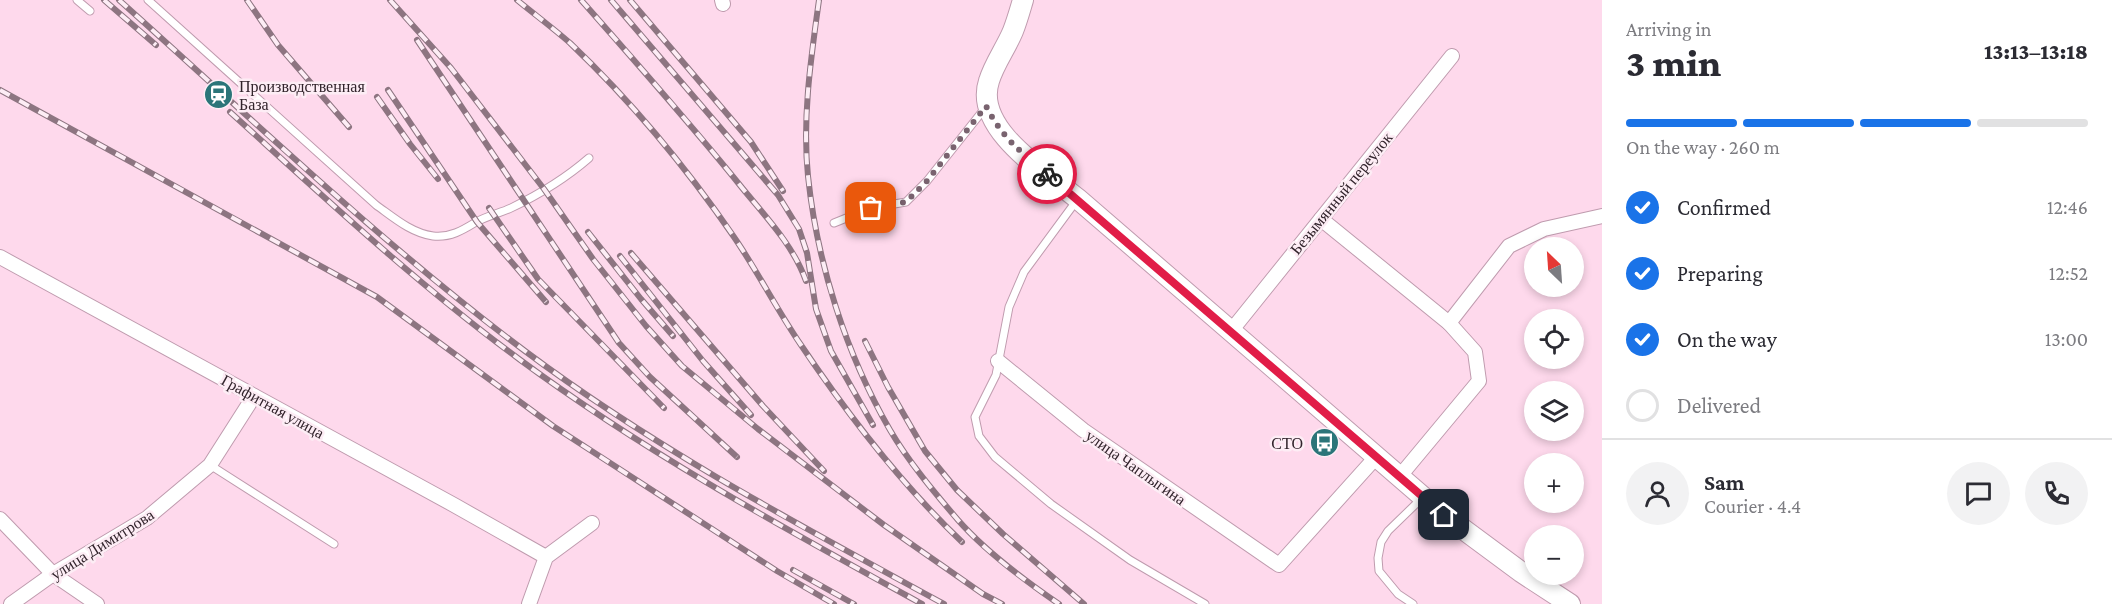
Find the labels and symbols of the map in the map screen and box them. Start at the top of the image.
place label: Производственная База [239,78,365,113]
station icon: Производственная База [202,79,234,111]
street label: Безымянный переулок [1287,129,1397,258]
courier [1017,144,1077,204]
pin [845,182,896,233]
north arrow [1524,237,1584,297]
street label: Графитная улица [218,371,327,443]
street label: улица Чаплыгина [1082,427,1189,509]
bus stop icon: СТО [1308,427,1340,459]
place label: СТО [1271,435,1303,452]
pin [1418,489,1469,540]
street label: улица Димитрова [48,506,157,584]

